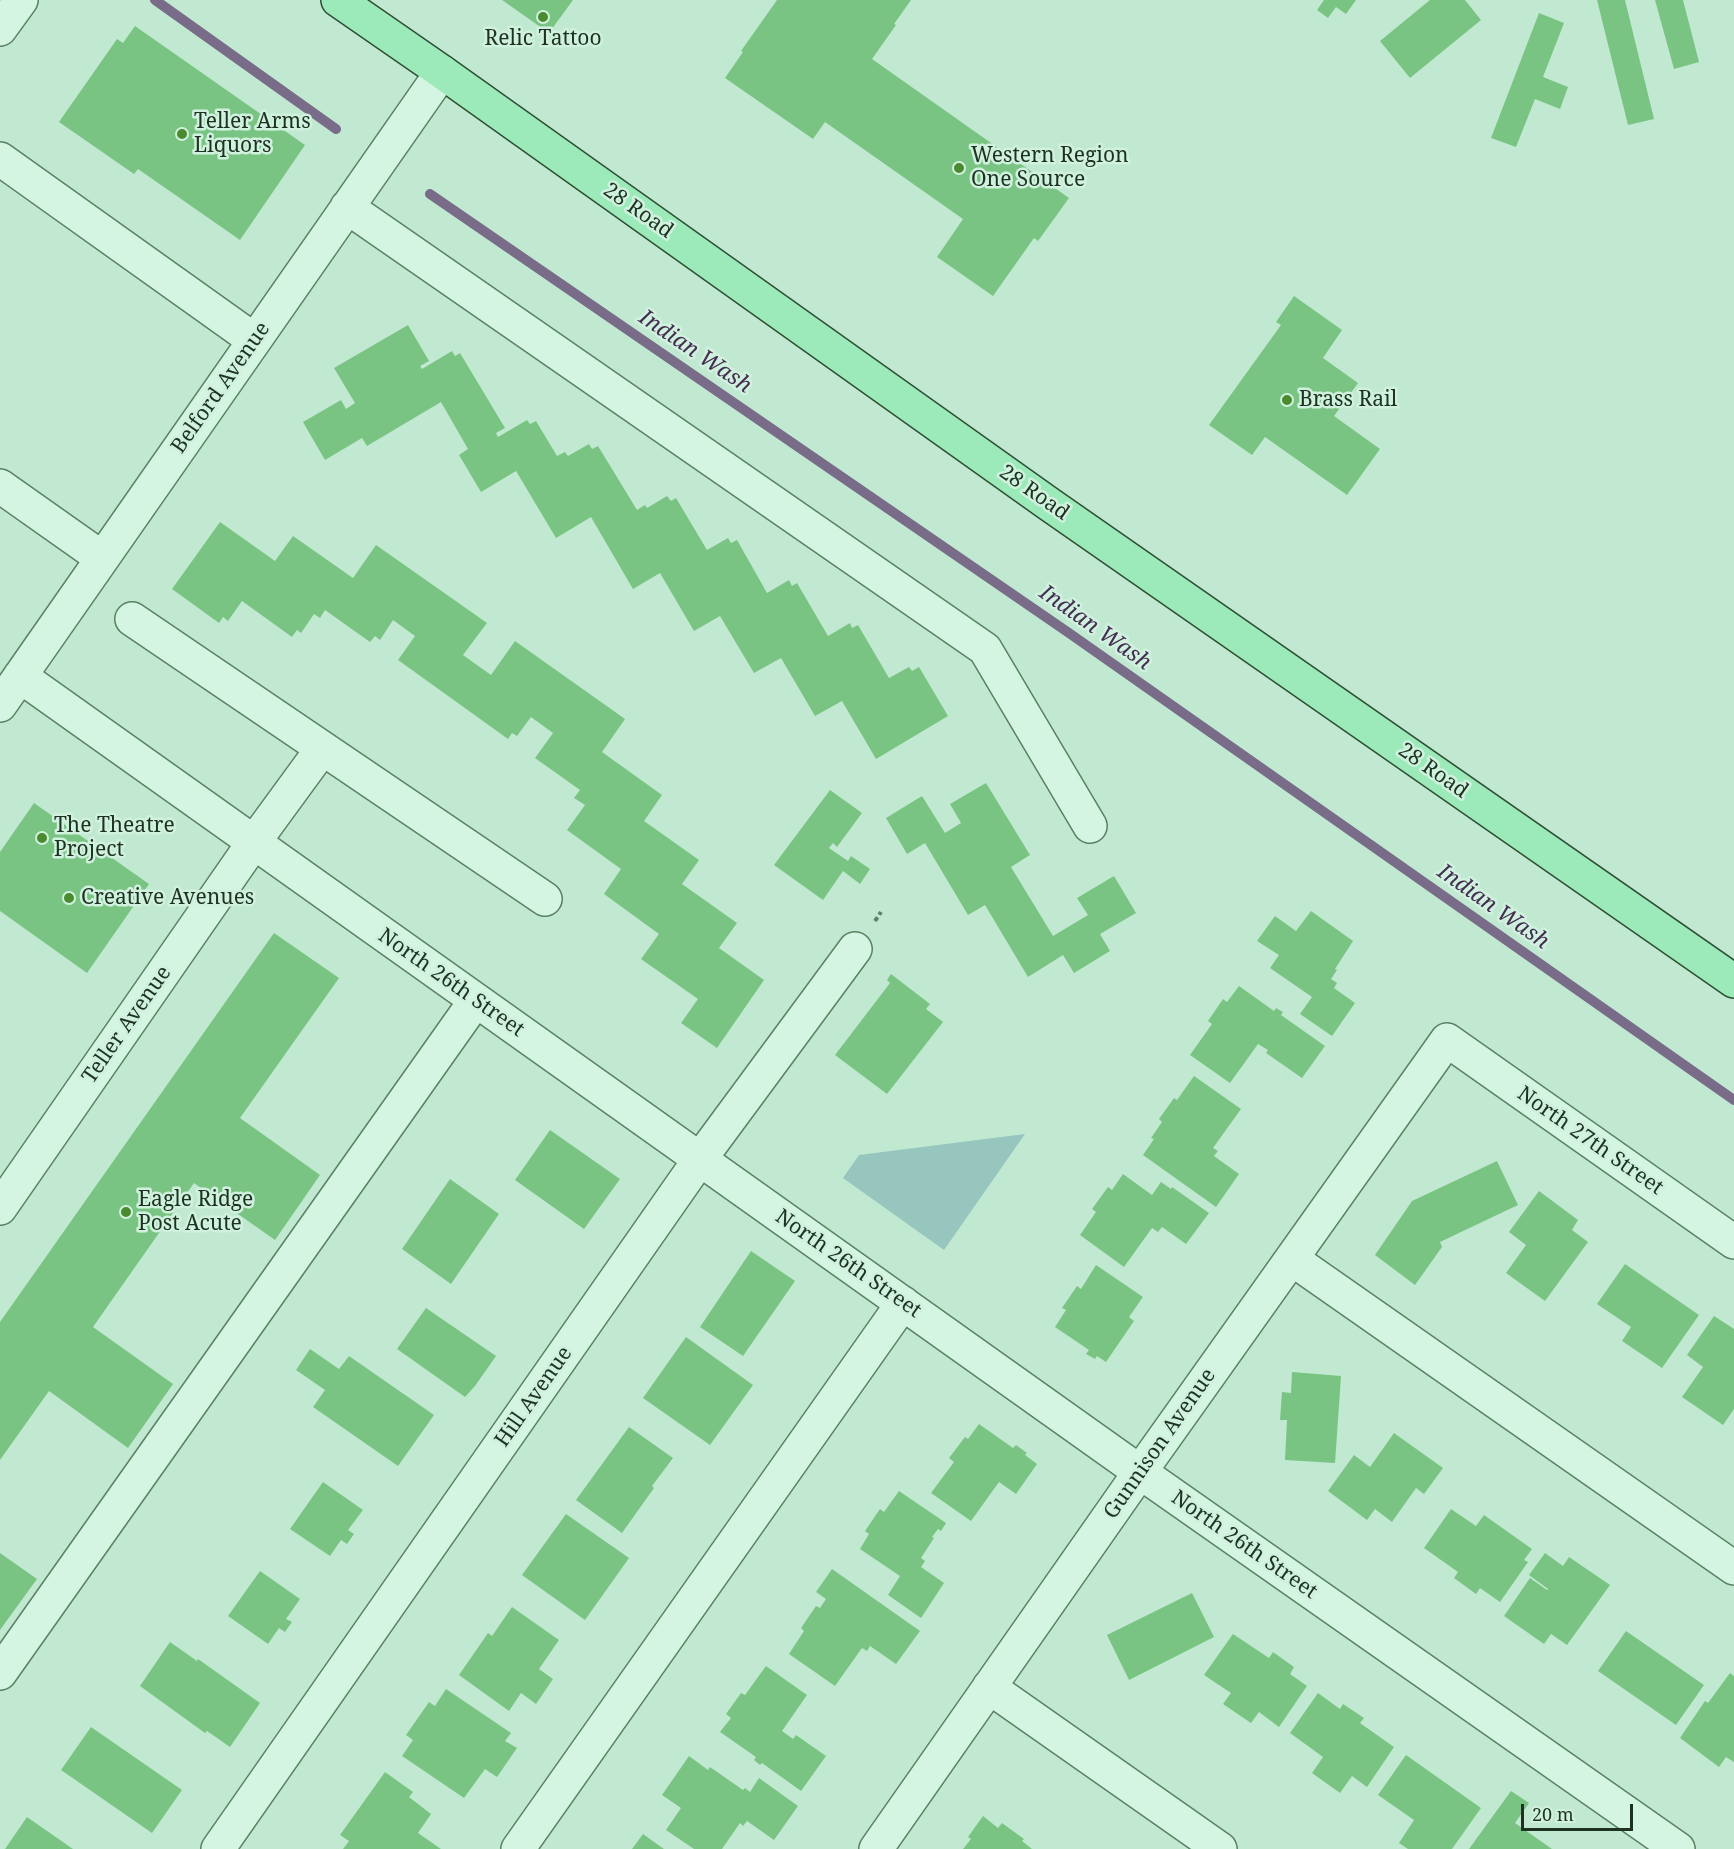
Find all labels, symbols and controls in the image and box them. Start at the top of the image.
marker: Relic Tattoo [536,10,550,24]
place label: Relic Tattoo [484,26,602,52]
place label: Teller Arms Liquors [194,109,311,159]
marker: Teller Arms Liquors [175,127,189,141]
place label: Western Region One Source [971,143,1129,193]
marker: Western Region One Source [952,161,966,175]
street label: 28 Road [598,178,678,244]
water label: Indian Wash [634,305,756,399]
street label: Belford Avenue [166,317,276,459]
place label: Brass Rail [1299,387,1397,413]
marker: Brass Rail [1280,393,1294,407]
street label: 28 Road [994,460,1074,526]
water label: Indian Wash [1034,580,1156,676]
street label: 28 Road [1393,738,1473,804]
place label: The Theatre Project [54,813,175,863]
marker: The Theatre Project [35,831,49,845]
water label: Indian Wash [1432,859,1554,955]
place label: Creative Avenues [81,885,254,911]
marker: Creative Avenues [62,891,76,905]
street label: North 26th Street [373,923,529,1043]
street label: Teller Avenue [77,961,177,1089]
street label: North 27th Street [1512,1081,1668,1201]
place label: Eagle Ridge Post Acute [138,1187,253,1237]
street label: North 26th Street [770,1204,926,1324]
marker: Eagle Ridge Post Acute [119,1205,133,1219]
street label: Hill Avenue [490,1342,578,1452]
street label: Gunnison Avenue [1099,1364,1221,1524]
street label: North 26th Street [1166,1485,1322,1605]
scale bar [1524,1792,1636,1830]
text: 20 m [1532,1802,1574,1826]

